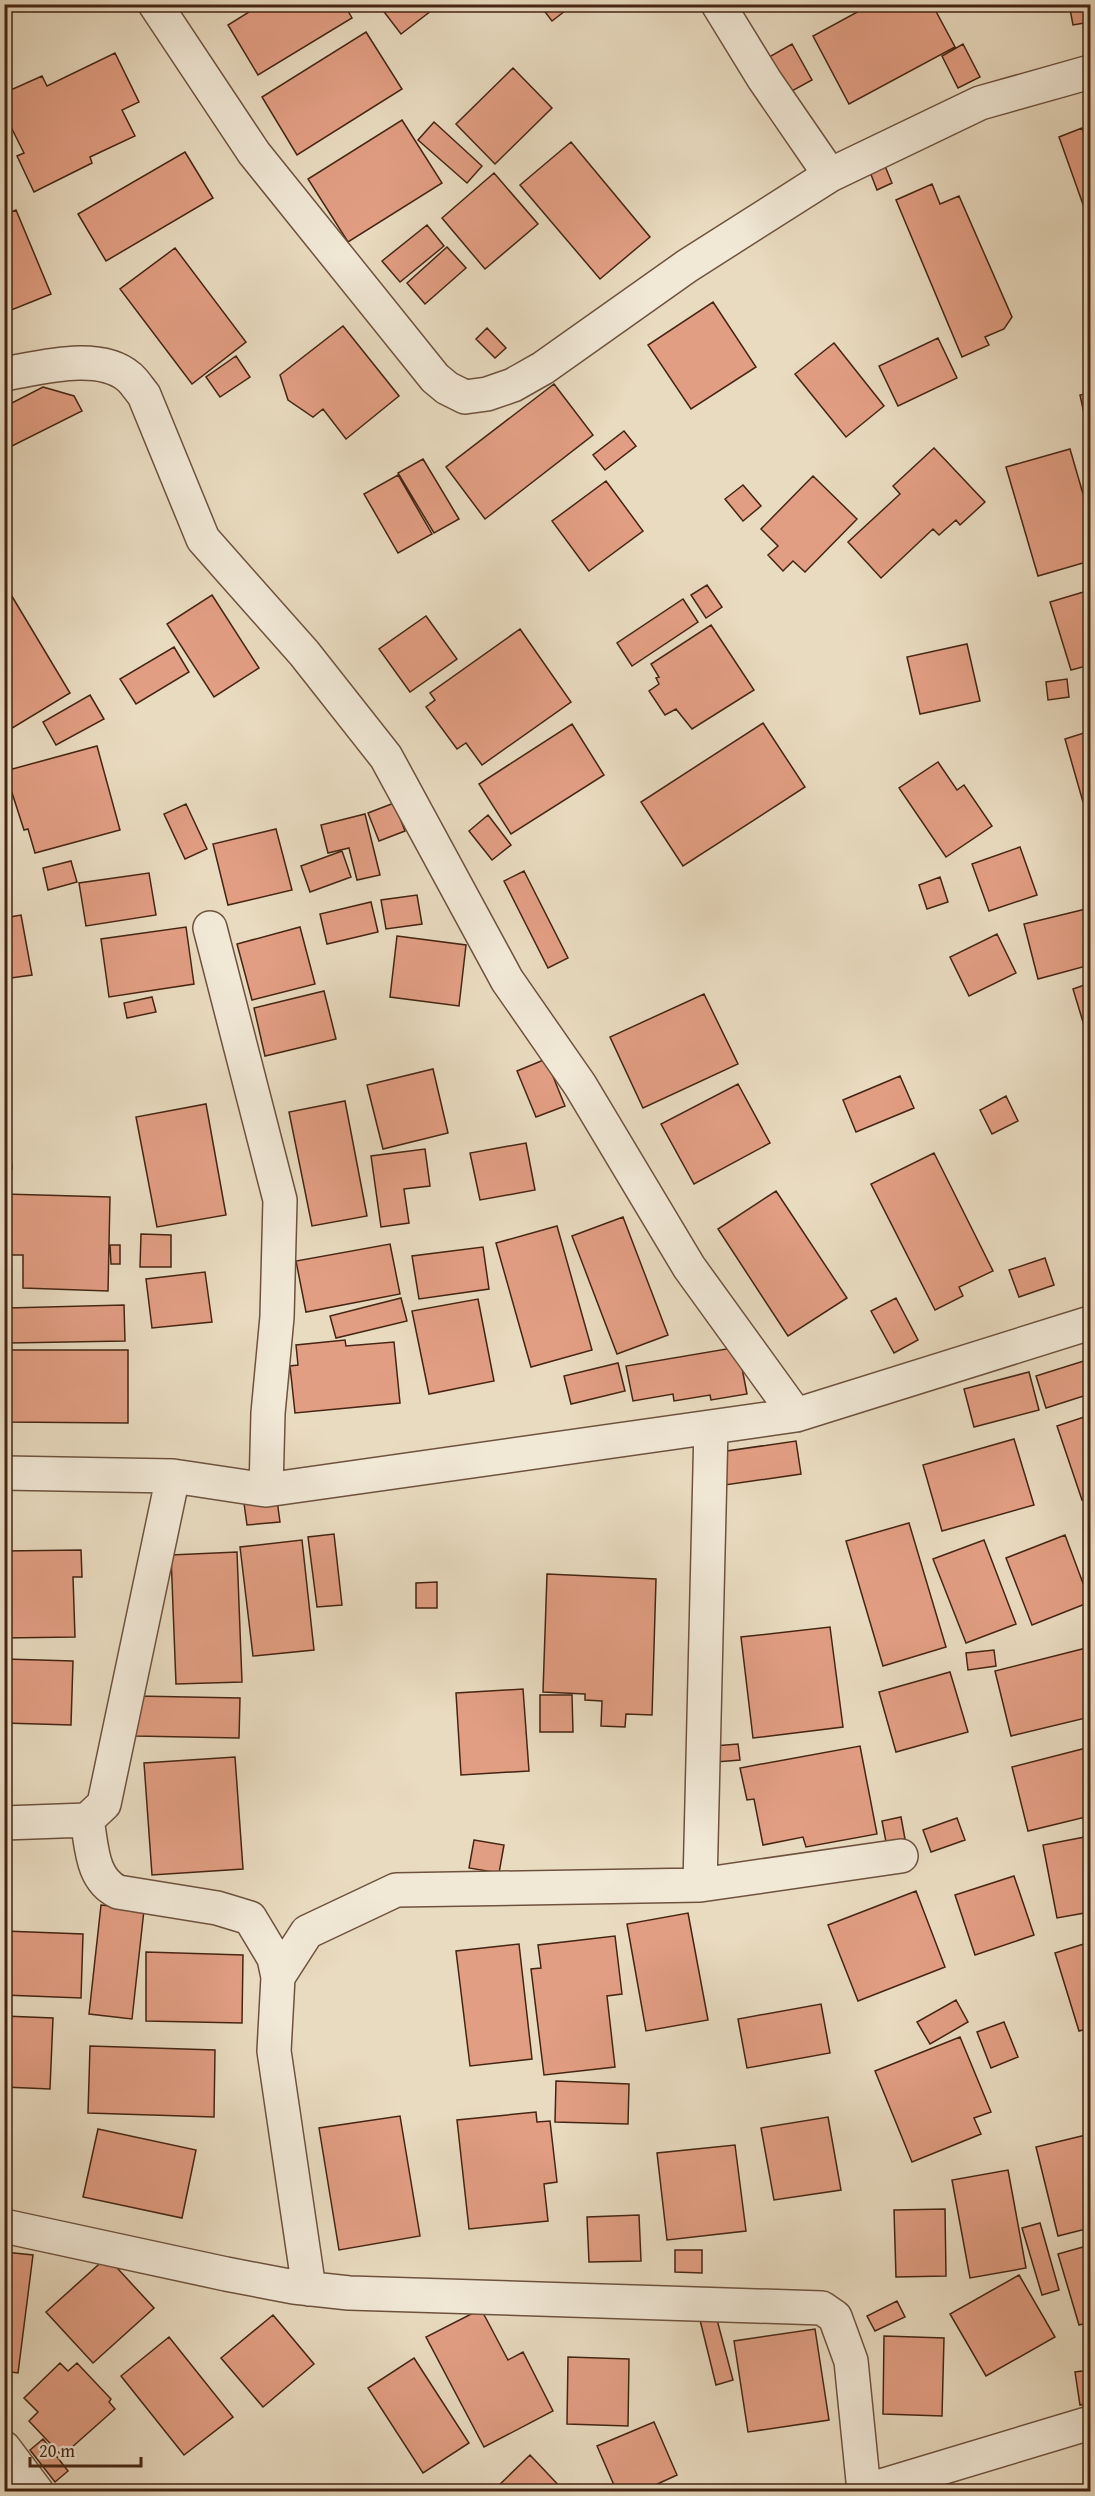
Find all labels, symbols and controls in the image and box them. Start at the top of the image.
scale bar [30,2430,141,2468]
text: 20 m [39,2437,75,2464]

